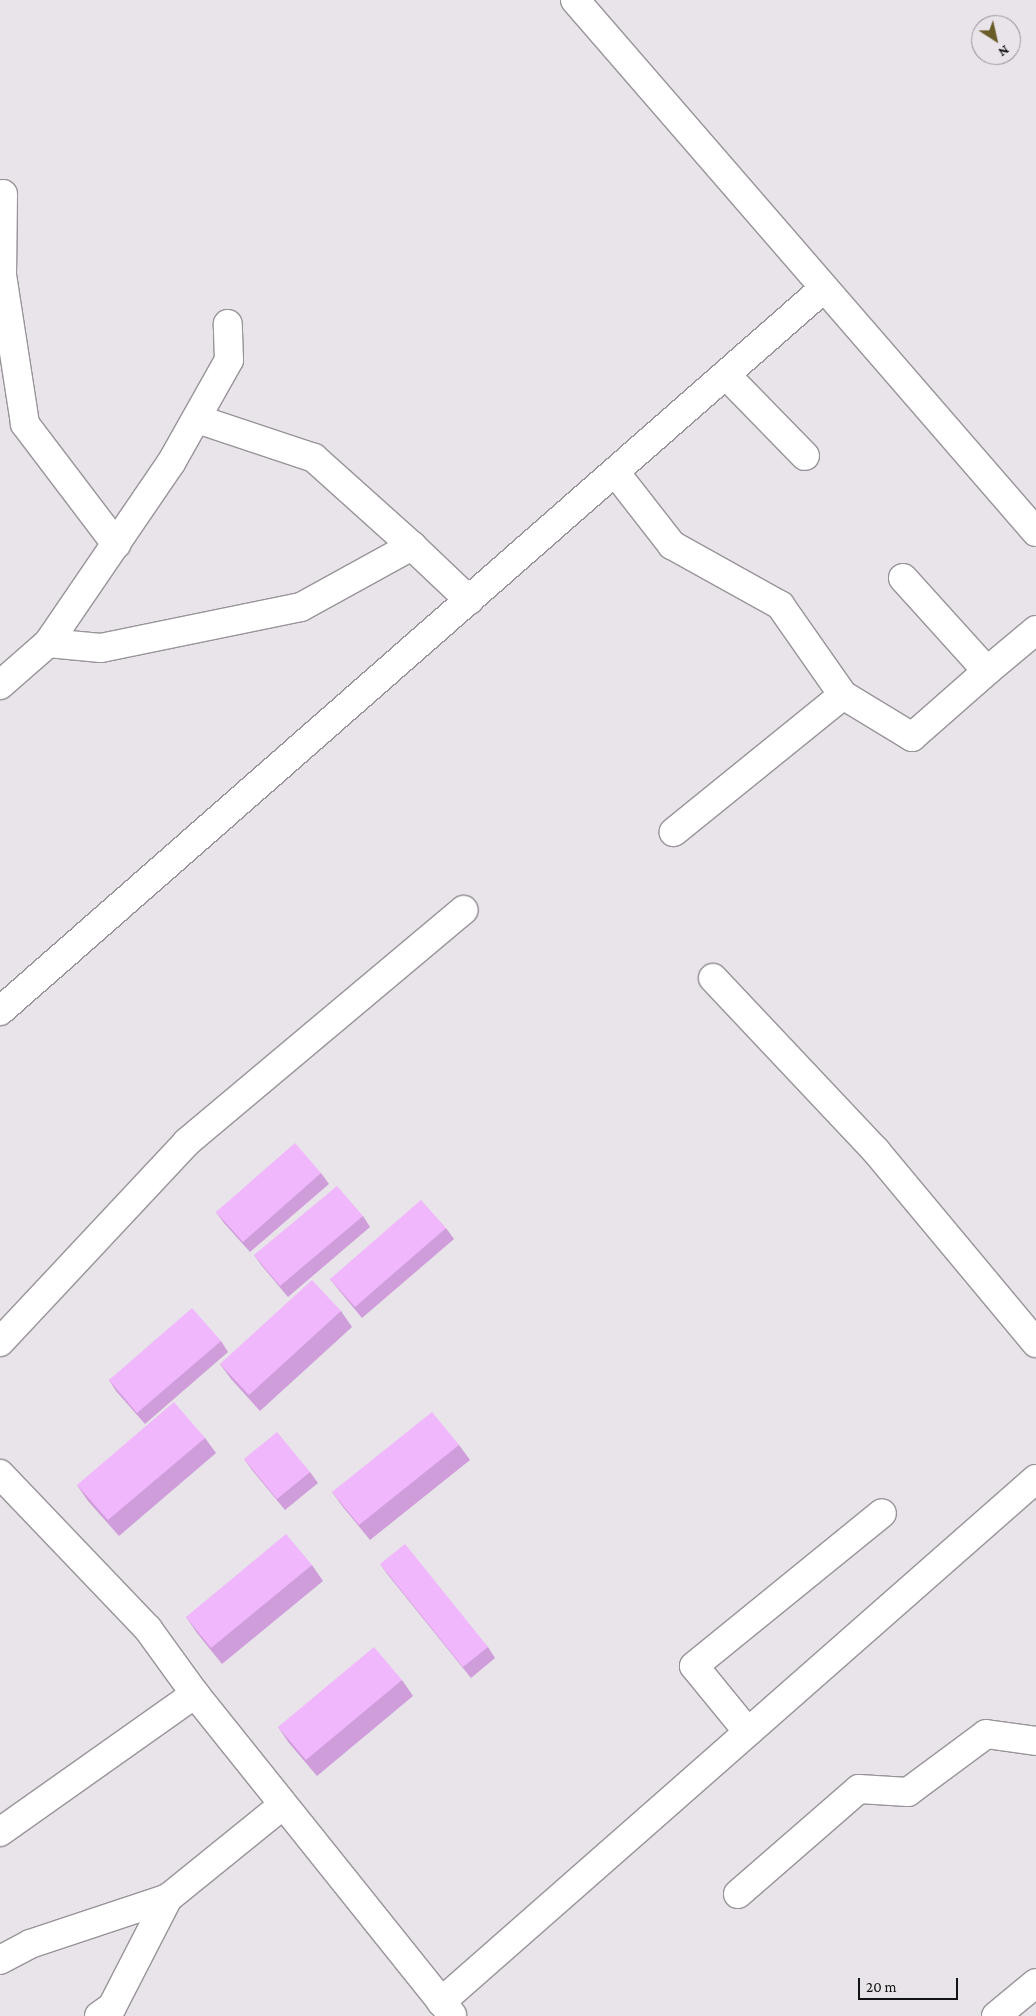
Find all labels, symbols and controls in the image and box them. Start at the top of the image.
north arrow [971,15,1021,65]
text: N [996,42,1013,61]
scale bar [861,1968,961,2000]
text: 20 m [866,1979,897,1995]

